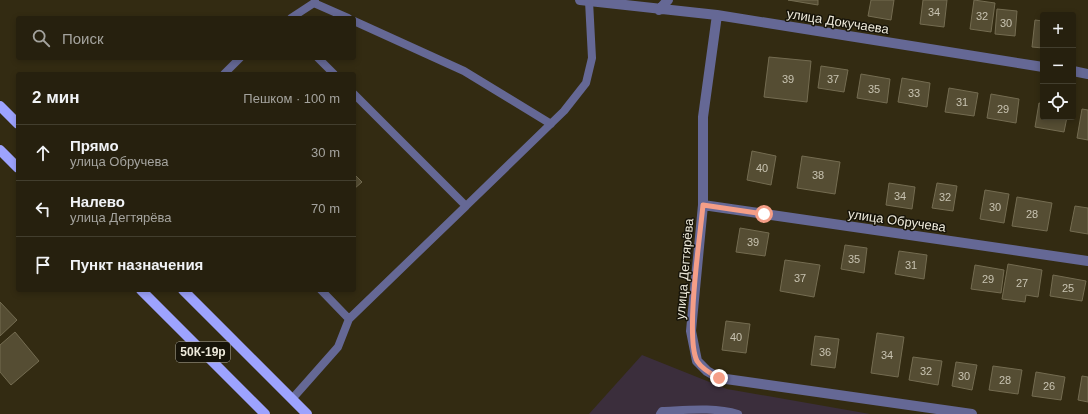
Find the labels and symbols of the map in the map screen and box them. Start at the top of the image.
street label: улица Докучаева [786,6,891,37]
house number: 34 [928,6,940,18]
house number: 32 [976,10,988,22]
house number: 30 [1000,17,1012,29]
house number: 39 [782,73,794,85]
house number: 37 [827,73,839,85]
house number: 35 [868,83,880,95]
house number: 33 [908,87,920,99]
house number: 31 [956,96,968,108]
house number: 29 [997,103,1009,115]
house number: 40 [756,162,768,174]
house number: 38 [812,169,824,181]
house number: 34 [894,190,906,202]
house number: 32 [939,191,951,203]
house number: 30 [989,201,1001,213]
route start [755,205,773,223]
street label: улица Обручева [847,206,947,235]
house number: 28 [1026,208,1038,220]
street label: улица Дегтярёва [673,217,696,320]
house number: 39 [747,236,759,248]
house number: 35 [848,253,860,265]
house number: 31 [905,259,917,271]
house number: 37 [794,272,806,284]
house number: 29 [982,273,994,285]
house number: 27 [1016,277,1028,289]
house number: 25 [1062,282,1074,294]
house number: 40 [730,331,742,343]
road number: 50К-19р [176,342,230,362]
house number: 36 [819,346,831,358]
house number: 34 [881,349,893,361]
house number: 32 [920,365,932,377]
route end [710,369,728,387]
house number: 30 [958,370,970,382]
house number: 28 [999,374,1011,386]
house number: 26 [1043,380,1055,392]

